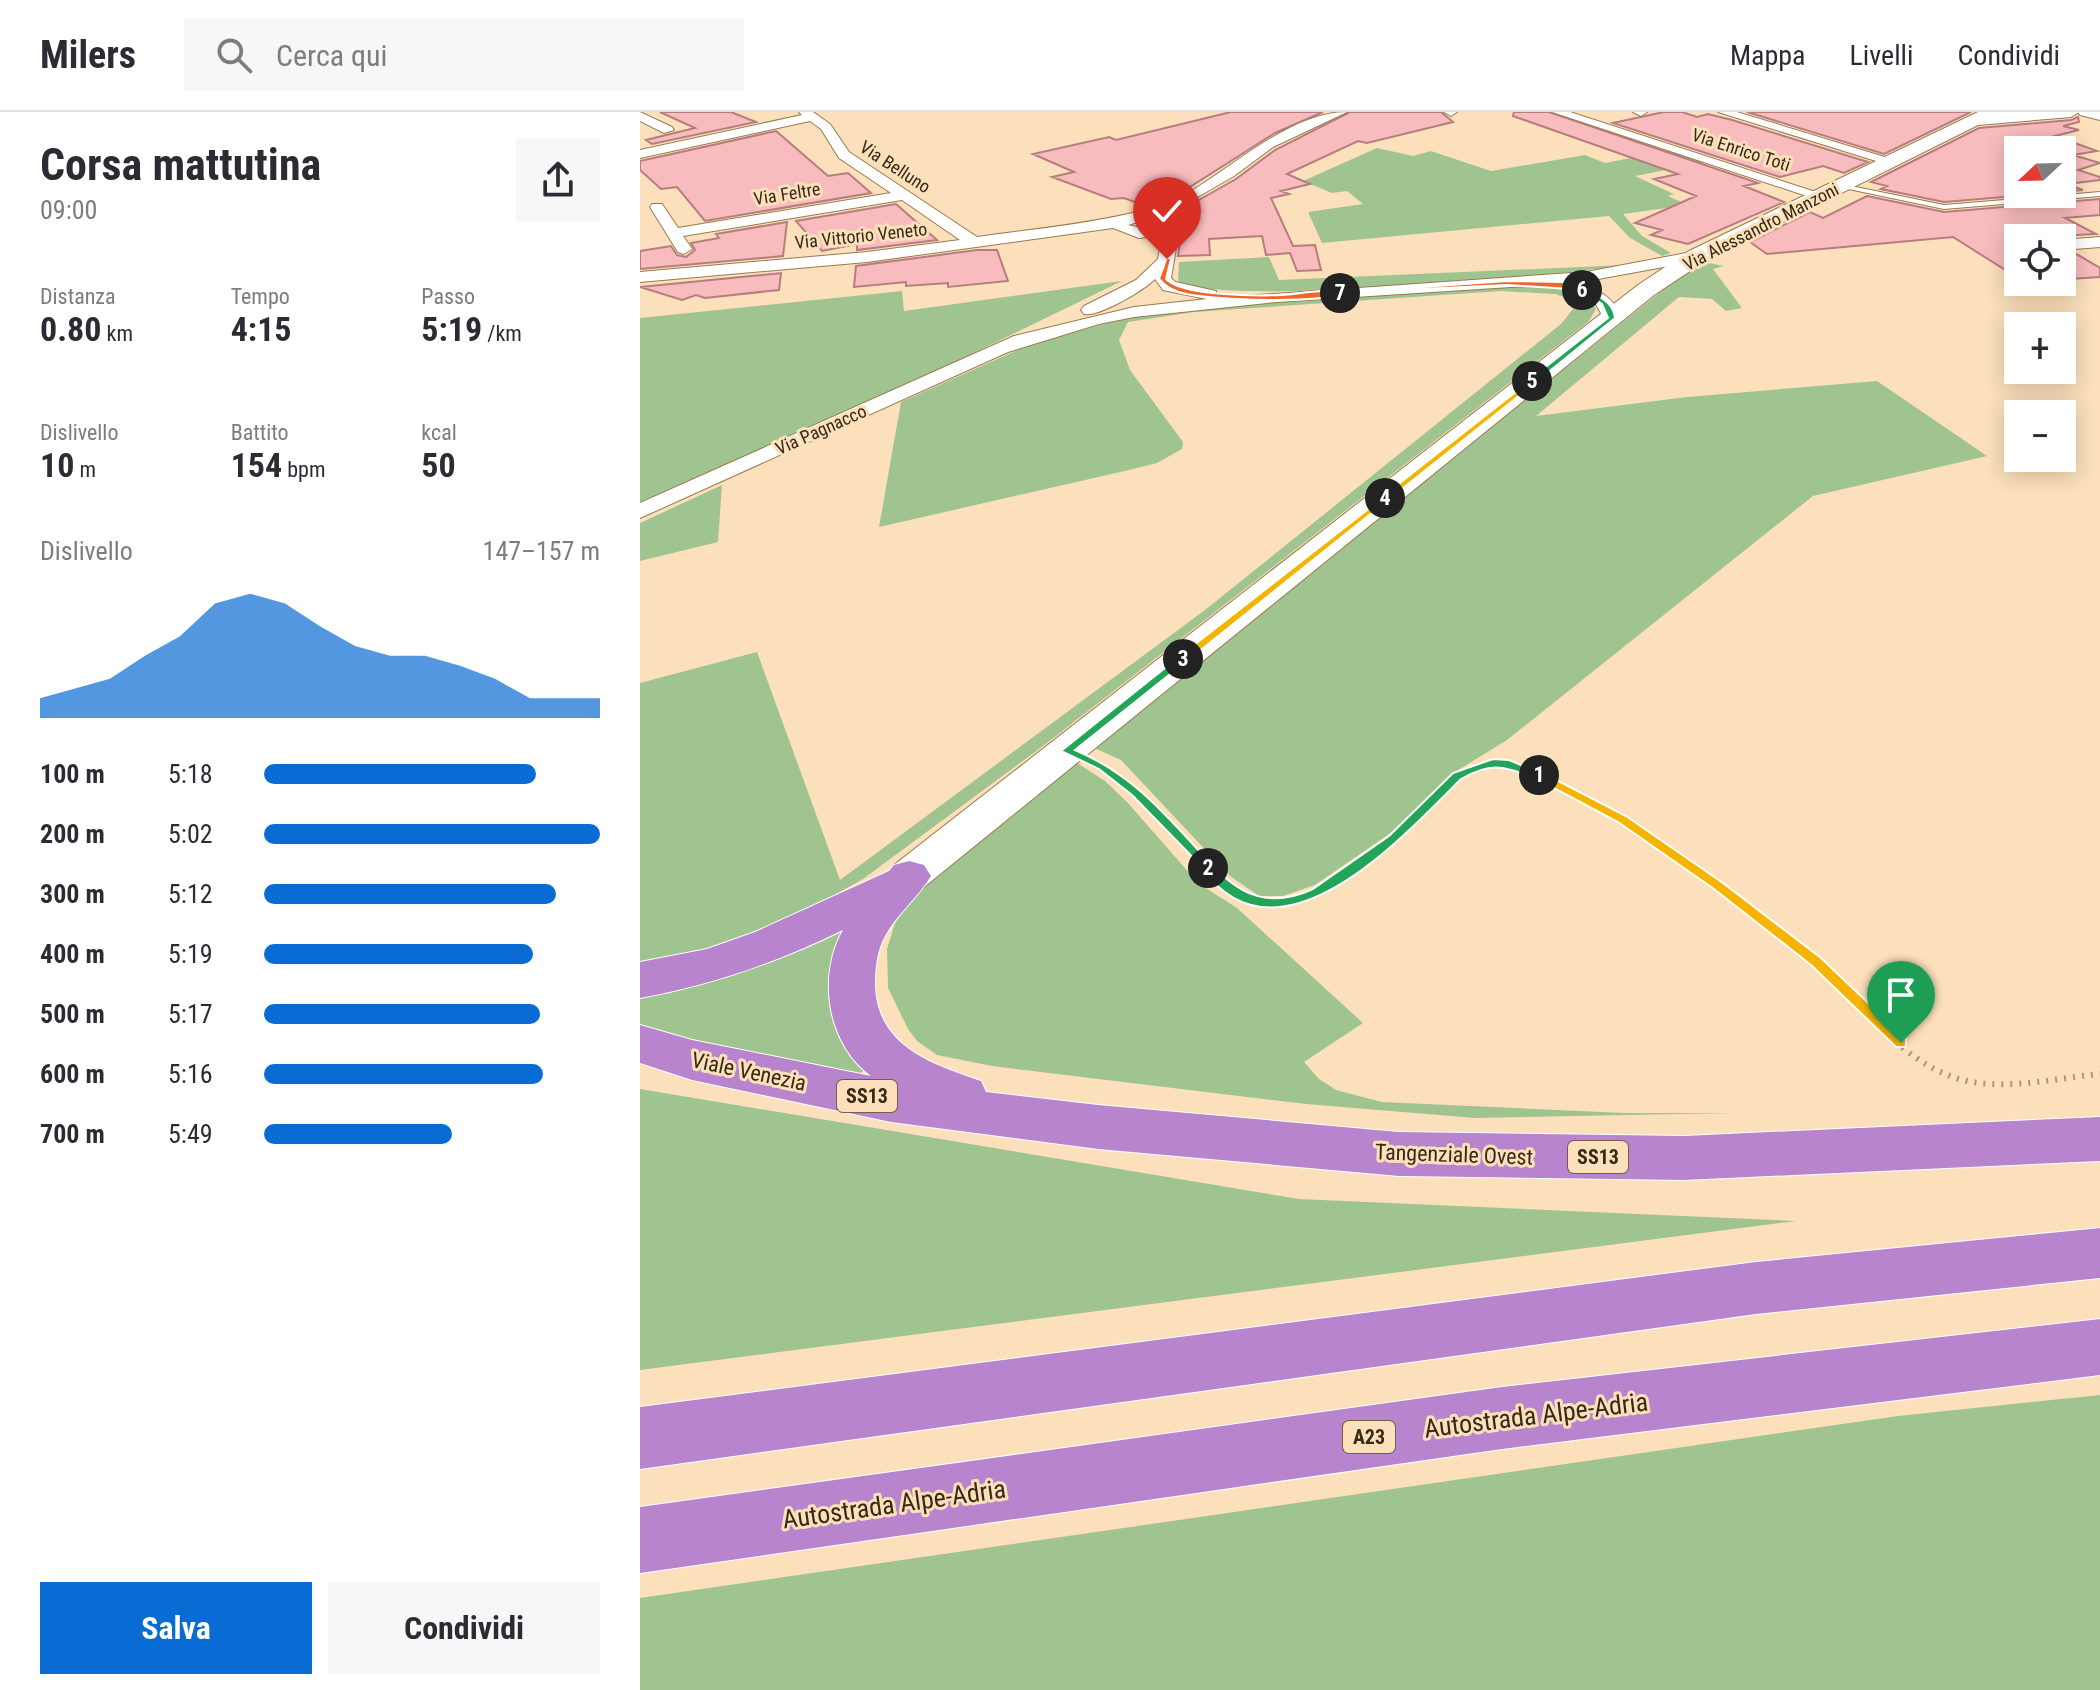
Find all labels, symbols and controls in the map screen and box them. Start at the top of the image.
search box [184,19,744,91]
text: Milers [40,33,136,77]
icon: search [212,33,256,77]
text: Cerca qui [276,38,387,73]
text: Mappa [1730,39,1806,72]
text: Livelli [1850,39,1913,72]
text: Condividi [1957,39,2060,72]
street label: Via Enrico Toti [1689,124,1793,175]
street label: Via Belluno [856,136,935,197]
north arrow [2004,136,2076,208]
map controls [2004,136,2076,472]
button: share [516,138,600,222]
text: Corsa mattutina [40,139,321,191]
pin [1133,177,1201,259]
street label: Via Feltre [752,178,822,209]
street label: Via Alessandro Manzoni [1680,178,1842,275]
icon: check [1145,189,1189,233]
text: 09:00 [40,195,97,225]
street label: Via Vittorio Veneto [794,218,928,253]
button: locate [2004,224,2076,296]
pin: 6 [1562,270,1602,310]
pin: 7 [1320,273,1360,313]
text: 6 [1576,277,1588,302]
text: 7 [1334,280,1346,305]
text: Distanza [40,284,116,309]
text: Tempo [231,284,290,309]
text: Passo [421,284,475,309]
text: 0.80 [40,309,101,349]
text: 4:15 [231,309,292,349]
text: 5:19 [421,309,482,349]
button: + [2004,312,2076,384]
text: km [101,321,133,346]
text: /km [482,321,522,346]
pin: 5 [1512,361,1552,401]
text: 5 [1526,368,1538,393]
street label: Via Pagnacco [772,400,870,459]
button: − [2004,400,2076,472]
text: Dislivello [40,420,118,445]
text: Battito [231,420,289,445]
text: kcal [421,420,457,445]
text: 10 [40,445,74,485]
text: 154 [231,445,282,485]
text: 50 [421,445,456,485]
text: m [74,457,96,482]
text: bpm [282,457,326,482]
pin: 4 [1365,478,1405,518]
text: 4 [1379,485,1391,510]
text: Dislivello [40,536,133,566]
text: 147–157 m [483,536,600,566]
pin: 3 [1163,639,1203,679]
text: 3 [1177,646,1189,671]
pin: 1 [1519,755,1559,795]
text: 100 m [40,759,105,789]
text: 5:18 [168,759,213,789]
text: 1 [1533,762,1545,787]
text: 200 m [40,819,105,849]
text: 5:02 [168,819,213,849]
pin: 2 [1188,848,1228,888]
text: 2 [1202,855,1214,880]
text: 300 m [40,879,105,909]
text: 5:12 [168,879,213,909]
text: 400 m [40,939,105,969]
text: 5:19 [168,939,213,969]
pin [1867,961,1935,1043]
icon: arrive [1879,973,1923,1017]
text: 500 m [40,999,105,1029]
text: 5:17 [168,999,213,1029]
street label: Viale Venezia [689,1047,809,1096]
text: 600 m [40,1059,105,1089]
text: 5:16 [168,1059,213,1089]
road number: SS13 [837,1080,897,1112]
text: 700 m [40,1119,105,1149]
text: 5:49 [168,1119,213,1149]
street label: Tangenziale Ovest [1374,1139,1534,1170]
road number: SS13 [1568,1141,1628,1173]
street label: Autostrada Alpe-Adria [1422,1386,1650,1444]
road number: A23 [1343,1421,1395,1453]
street label: Autostrada Alpe-Adria [780,1473,1008,1535]
button: Salva [40,1582,312,1674]
button: Condividi [328,1582,600,1674]

